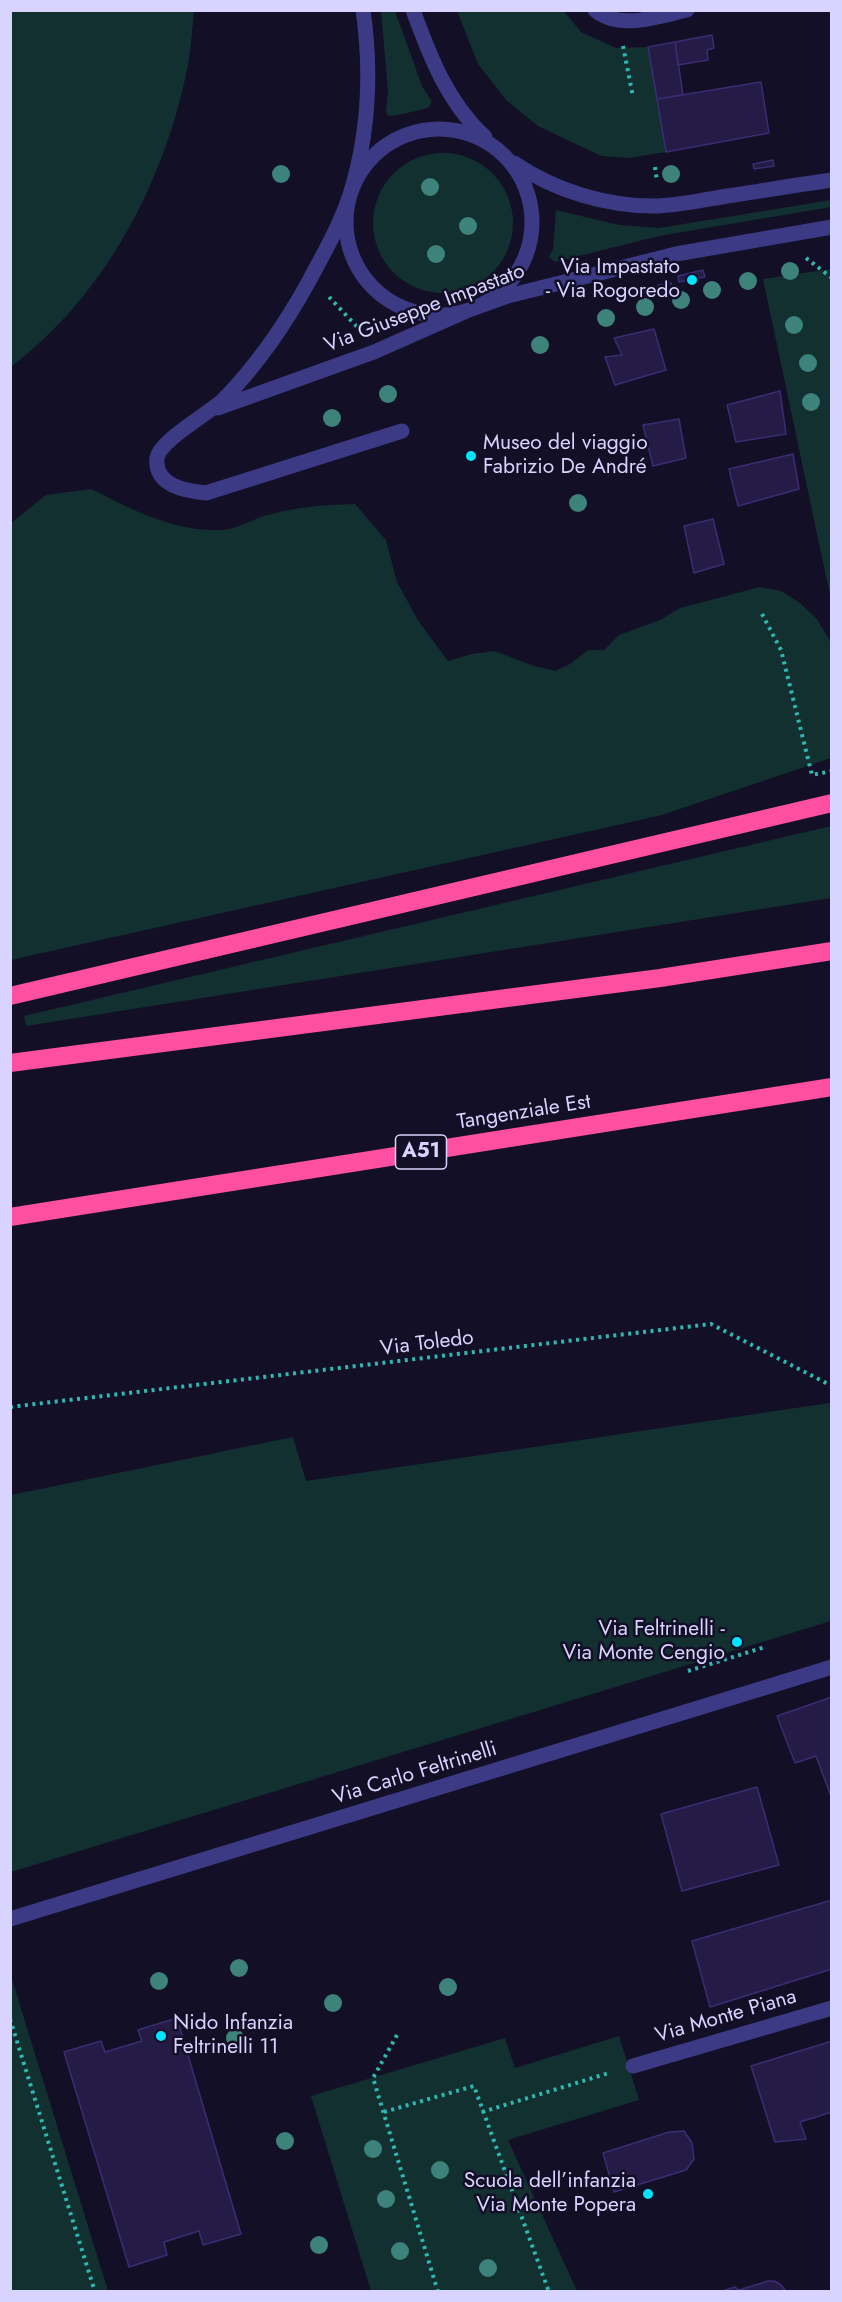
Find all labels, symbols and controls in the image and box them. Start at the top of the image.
place label: Via Impastato - Via Rogoredo [546,255,680,305]
street label: Via Giuseppe Impastato [321,259,529,359]
marker: Via Impastato - Via Rogoredo [685,273,699,287]
place label: Museo del viaggio Fabrizio De André [483,431,648,481]
marker: Museo del viaggio Fabrizio De André [464,449,478,463]
street label: Tangenziale Est [455,1090,593,1136]
road number: A51 [396,1135,446,1169]
street label: Via Toledo [379,1326,475,1362]
place label: Via Feltrinelli - Via Monte Cengio [563,1617,725,1667]
marker: Via Feltrinelli - Via Monte Cengio [730,1635,744,1649]
street label: Via Carlo Feltrinelli [330,1737,500,1811]
street label: Via Monte Piana [653,1985,799,2049]
place label: Nido Infanzia Feltrinelli 11 [173,2011,293,2061]
marker: Nido Infanzia Feltrinelli 11 [154,2029,168,2043]
place label: Scuola dell’infanzia Via Monte Popera [464,2169,636,2219]
marker: Scuola dell’infanzia Via Monte Popera [641,2187,655,2201]

